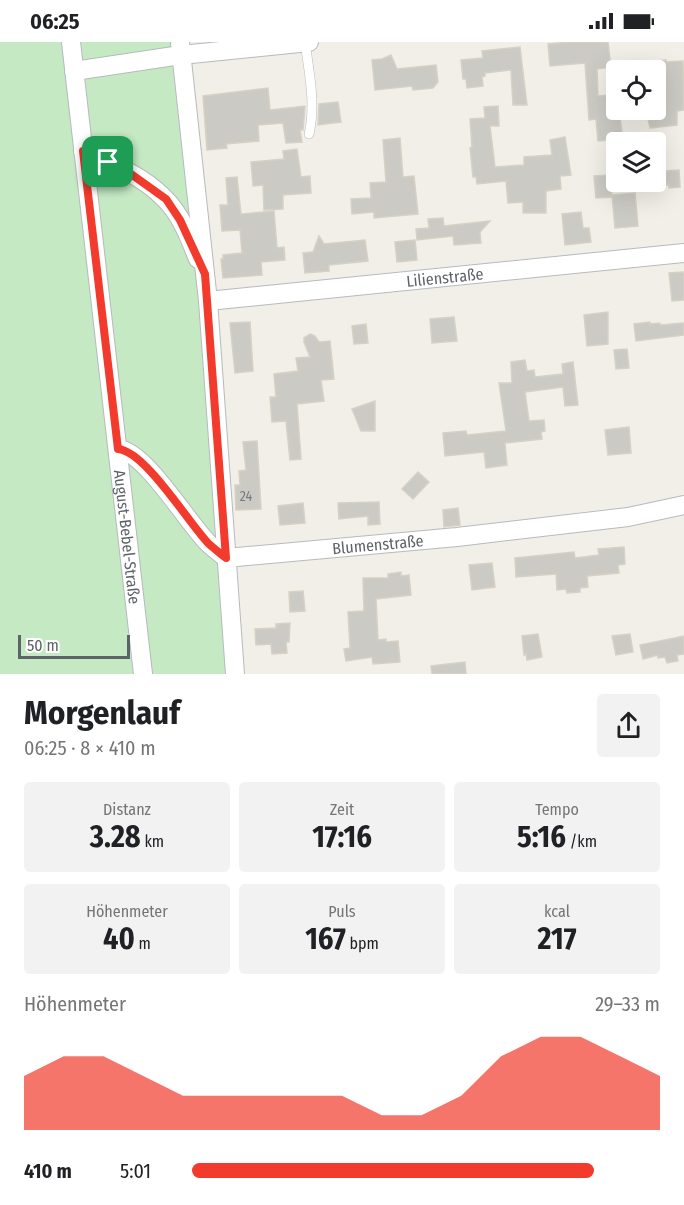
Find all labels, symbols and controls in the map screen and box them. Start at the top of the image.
text: 06:25 [30,8,80,35]
map controls [606,60,666,192]
button: locate [606,60,666,120]
button: layers [606,132,666,192]
pin [82,136,133,187]
icon: arrive [91,145,124,178]
street label: Lilienstraße [405,264,484,291]
street label: August-Bebel-Straße [110,469,144,605]
house number: 24 [240,488,253,505]
street label: Blumenstraße [331,531,424,558]
scale bar [18,632,130,660]
text: 50 m [27,636,59,655]
text: Morgenlauf [24,693,180,733]
button: share [597,694,660,757]
text: 06:25 · 8 × 410 m [24,736,156,760]
text: Distanz [103,800,151,819]
text: Zeit [330,800,354,819]
text: Tempo [535,800,579,819]
text: 3.28 [90,819,141,855]
text: 17:16 [312,819,372,855]
text: 5:16 [517,819,566,855]
text: km [141,832,164,851]
text: /km [566,832,597,851]
text: Höhenmeter [86,902,168,921]
text: Puls [328,902,356,921]
text: kcal [544,902,570,921]
text: 40 [103,921,135,957]
text: 167 [305,921,346,957]
text: 217 [538,921,576,957]
text: m [135,934,151,953]
text: bpm [346,934,379,953]
text: Höhenmeter [24,992,126,1016]
text: 29–33 m [595,992,660,1016]
text: 410 m [24,1159,72,1183]
text: 5:01 [120,1159,151,1183]

